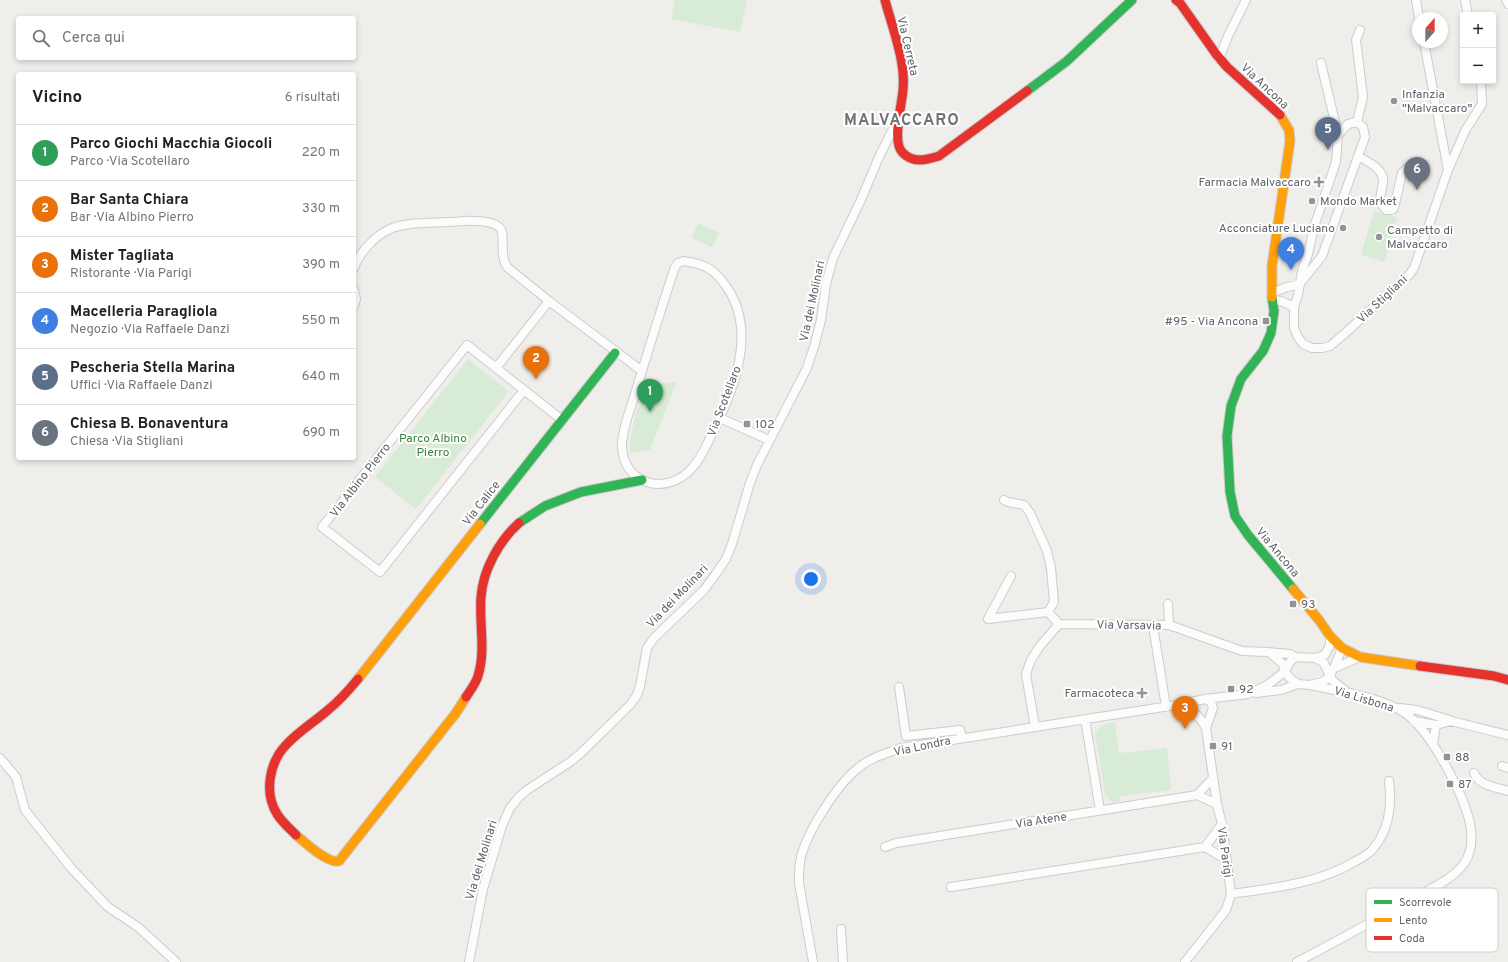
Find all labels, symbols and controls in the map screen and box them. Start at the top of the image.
north arrow [1412,12,1448,48]
map controls [1460,12,1496,84]
button: + [1460,12,1496,48]
street label: Via Cerreta [892,15,922,77]
search box [16,16,356,60]
icon: search [30,27,52,49]
text: Cerca qui [62,29,125,48]
button: − [1460,48,1496,84]
street label: Via Ancona [1237,60,1292,113]
text: Vicino [32,87,82,109]
place label: Infanzia "Malvaccaro" [1402,87,1472,117]
text: 6 risultati [285,90,340,106]
marker: Infanzia "Malvaccaro" [1389,96,1399,106]
district label: MALVACCARO [844,111,960,131]
pin: 5 [1315,117,1341,150]
text: Parco Giochi Macchia Giocoli [70,135,272,154]
text: 1 [42,145,48,161]
text: 220 m [302,145,340,161]
text: Parco · Via Scotellaro [70,154,190,170]
pin: 6 [1404,157,1430,190]
place label: Farmacia Malvaccaro [1199,175,1311,191]
marker: Farmacia Malvaccaro [1314,177,1324,187]
text: Bar Santa Chiara [70,191,189,210]
place label: Mondo Market [1320,194,1397,210]
marker: Mondo Market [1307,196,1317,206]
text: 2 [41,201,49,217]
text: 330 m [302,201,340,217]
text: Bar · Via Albino Pierro [70,210,194,226]
place label: Acconciature Luciano [1219,221,1335,237]
marker: Acconciature Luciano [1338,223,1348,233]
place label: Campetto di Malvaccaro [1387,223,1453,253]
marker: Campetto di Malvaccaro [1374,232,1384,242]
pin: 4 [1278,237,1304,270]
text: Mister Tagliata [70,247,174,266]
text: 3 [41,257,49,273]
text: 390 m [302,257,340,273]
street label: Via dei Molinari [797,259,829,343]
text: Ristorante · Via Parigi [70,266,192,282]
street label: Via Stigliani [1354,272,1411,327]
text: Macelleria Paragliola [70,303,217,322]
text: 4 [41,313,49,329]
text: 550 m [301,313,340,329]
place label: #95 - Via Ancona [1165,314,1258,330]
marker: #95 - Via Ancona [1261,316,1271,326]
text: Negozio · Via Raffaele Danzi [70,322,230,338]
pin: 2 [523,346,549,379]
text: Pescheria Stella Marina [70,359,235,378]
street label: Via Scotellaro [704,364,746,439]
text: 5 [41,369,49,385]
text: 640 m [302,369,340,385]
text: Uffici · Via Raffaele Danzi [70,378,213,394]
pin: 1 [637,379,663,412]
text: Chiesa B. Bonaventura [70,415,228,434]
place label: 102 [755,417,775,433]
marker: 102 [742,419,752,429]
text: 6 [41,425,49,441]
text: 690 m [303,425,340,441]
park label: Parco Albino Pierro [399,431,467,461]
text: Chiesa · Via Stigliani [70,434,183,450]
street label: Via Albino Pierro [327,440,395,521]
street label: Via Calice [459,478,504,529]
street label: Via Ancona [1252,524,1303,581]
street label: Via dei Molinari [643,561,712,632]
your location [801,569,821,589]
place label: 93 [1301,597,1315,613]
marker: 93 [1288,599,1298,609]
street label: Via Varsavia [1096,617,1162,635]
place label: 92 [1239,682,1254,698]
street label: Via Lisbona [1332,683,1396,717]
marker: 92 [1226,684,1236,694]
place label: Farmacoteca [1064,686,1134,702]
marker: Farmacoteca [1137,688,1147,698]
pin: 3 [1172,696,1198,729]
street label: Via Londra [892,733,952,761]
place label: 91 [1221,739,1233,755]
marker: 91 [1208,741,1218,751]
place label: 88 [1455,750,1470,766]
marker: 88 [1442,752,1452,762]
place label: 87 [1458,777,1471,793]
marker: 87 [1445,779,1455,789]
street label: Via Atene [1014,809,1068,833]
street label: Via dei Molinari [462,818,502,902]
street label: Via Parigi [1213,826,1235,879]
legend [1366,888,1498,952]
text: Scorrevole [1399,896,1452,910]
text: Lento [1399,914,1427,928]
text: Coda [1399,932,1425,946]

